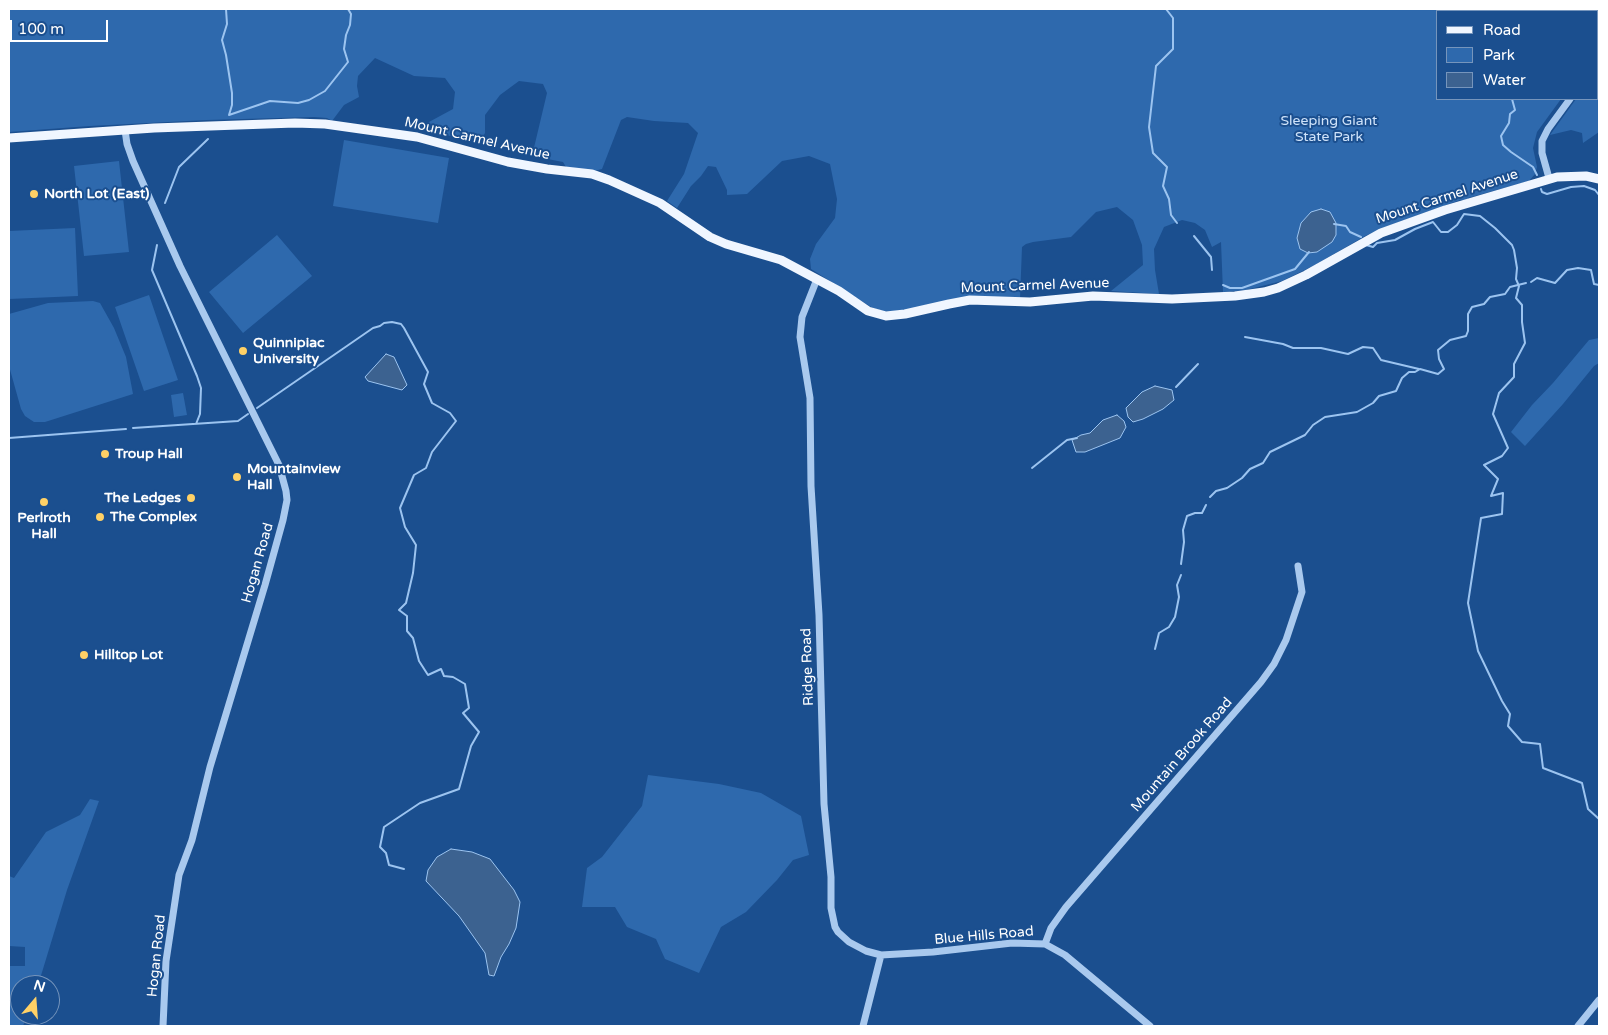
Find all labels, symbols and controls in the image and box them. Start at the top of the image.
scale bar [12,10,110,42]
legend [1436,10,1598,100]
text: 100 m [18,20,64,38]
text: Road [1483,21,1521,39]
text: Park [1483,46,1515,64]
text: Water [1483,71,1526,89]
park label: Sleeping Giant State Park [1281,113,1377,146]
street label: Mount Carmel Avenue [403,114,551,164]
street label: Mount Carmel Avenue [1374,166,1520,228]
place label: North Lot (East) [44,186,149,202]
marker: North Lot (East) [28,188,40,200]
street label: Mount Carmel Avenue [960,275,1110,297]
place label: Quinnipiac University [253,335,324,368]
marker: Quinnipiac University [237,345,249,357]
place label: Troup Hall [115,446,183,462]
marker: Troup Hall [99,448,111,460]
place label: Mountainview Hall [247,461,341,494]
marker: Mountainview Hall [231,471,243,483]
place label: The Ledges [104,490,181,506]
marker: The Ledges [185,492,197,504]
marker: Perlroth Hall [38,496,50,508]
place label: The Complex [110,509,197,525]
place label: Perlroth Hall [17,510,71,542]
marker: The Complex [94,511,106,523]
street label: Hogan Road [238,521,278,605]
street label: Ridge Road [798,628,818,706]
place label: Hilltop Lot [94,647,163,663]
marker: Hilltop Lot [78,649,90,661]
street label: Mountain Brook Road [1128,694,1236,816]
street label: Hogan Road [144,914,170,998]
street label: Blue Hills Road [934,923,1034,949]
north arrow [10,975,60,1025]
text: N [32,976,47,996]

